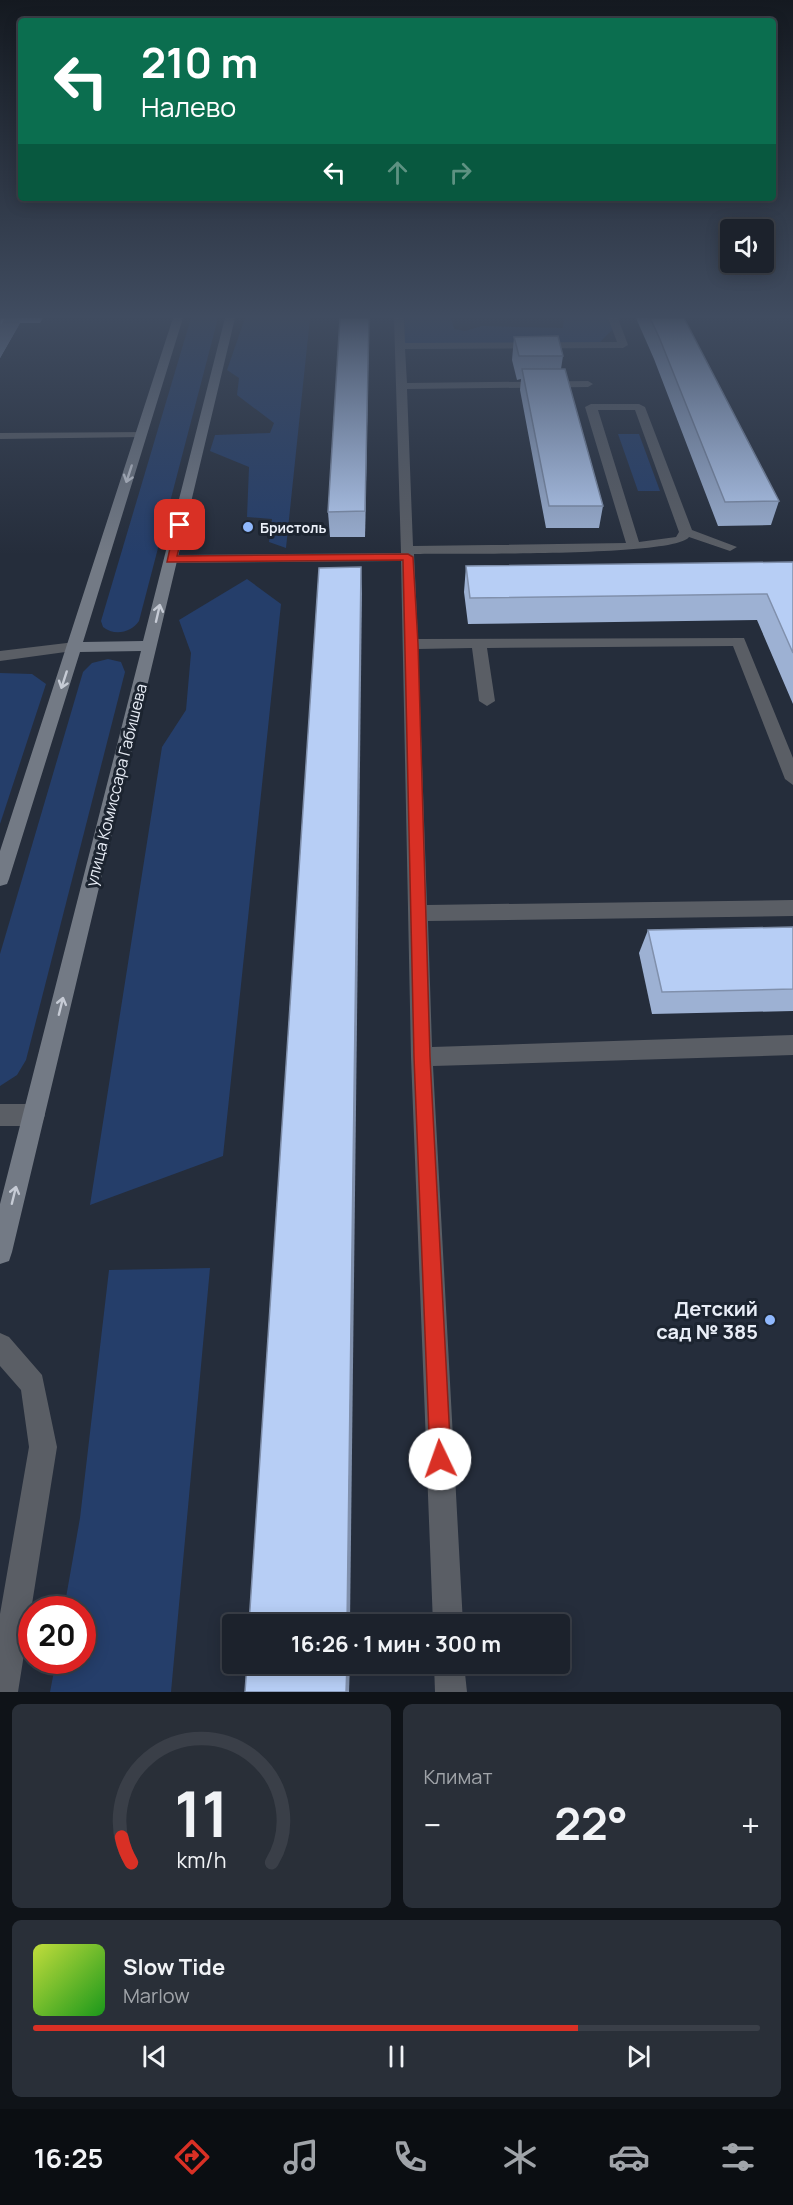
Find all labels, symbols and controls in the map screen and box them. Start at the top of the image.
text: 210 m [141,33,258,91]
icon: left [42,42,120,120]
text: Налево [141,88,236,125]
icon: left [318,156,351,189]
icon: ahead [381,156,414,189]
icon: right [444,156,477,189]
map controls [720,219,774,273]
button: sound [720,219,774,273]
one-way arrow [123,464,134,483]
pin [154,499,205,550]
icon: arrive [163,508,196,541]
place label: Бристоль [260,518,327,537]
marker: Бристоль [241,520,255,534]
one-way arrow [153,603,165,622]
one-way arrow [58,670,69,689]
street label: улица Комиссара Габишева [80,681,152,889]
one-way arrow [56,997,68,1016]
one-way arrow [9,1186,21,1205]
place label: Детский сад № 385 [656,1295,758,1345]
marker: Детский сад № 385 [763,1313,777,1327]
position arrow [408,1427,472,1491]
speed limit sign: 20 [18,1596,96,1674]
text: 16:26 · 1 мин · 300 m [291,1629,501,1659]
text: Климат [424,1763,493,1790]
text: 11 [174,1770,229,1856]
text: 22° [554,1792,628,1854]
text: − [424,1802,441,1847]
text: + [741,1802,760,1847]
text: km/h [176,1845,226,1874]
text: Slow Tide [123,1952,225,1982]
text: Marlow [123,1982,190,2009]
icon: previous [138,2040,171,2073]
icon: pause [380,2040,413,2073]
icon: next [622,2040,655,2073]
icon: directions [171,2136,213,2178]
icon: music [280,2136,322,2178]
icon: phone [389,2136,431,2178]
icon: climate [499,2136,541,2178]
icon: car [608,2136,650,2178]
icon: filters [717,2136,759,2178]
text: 16:25 [34,2139,103,2176]

